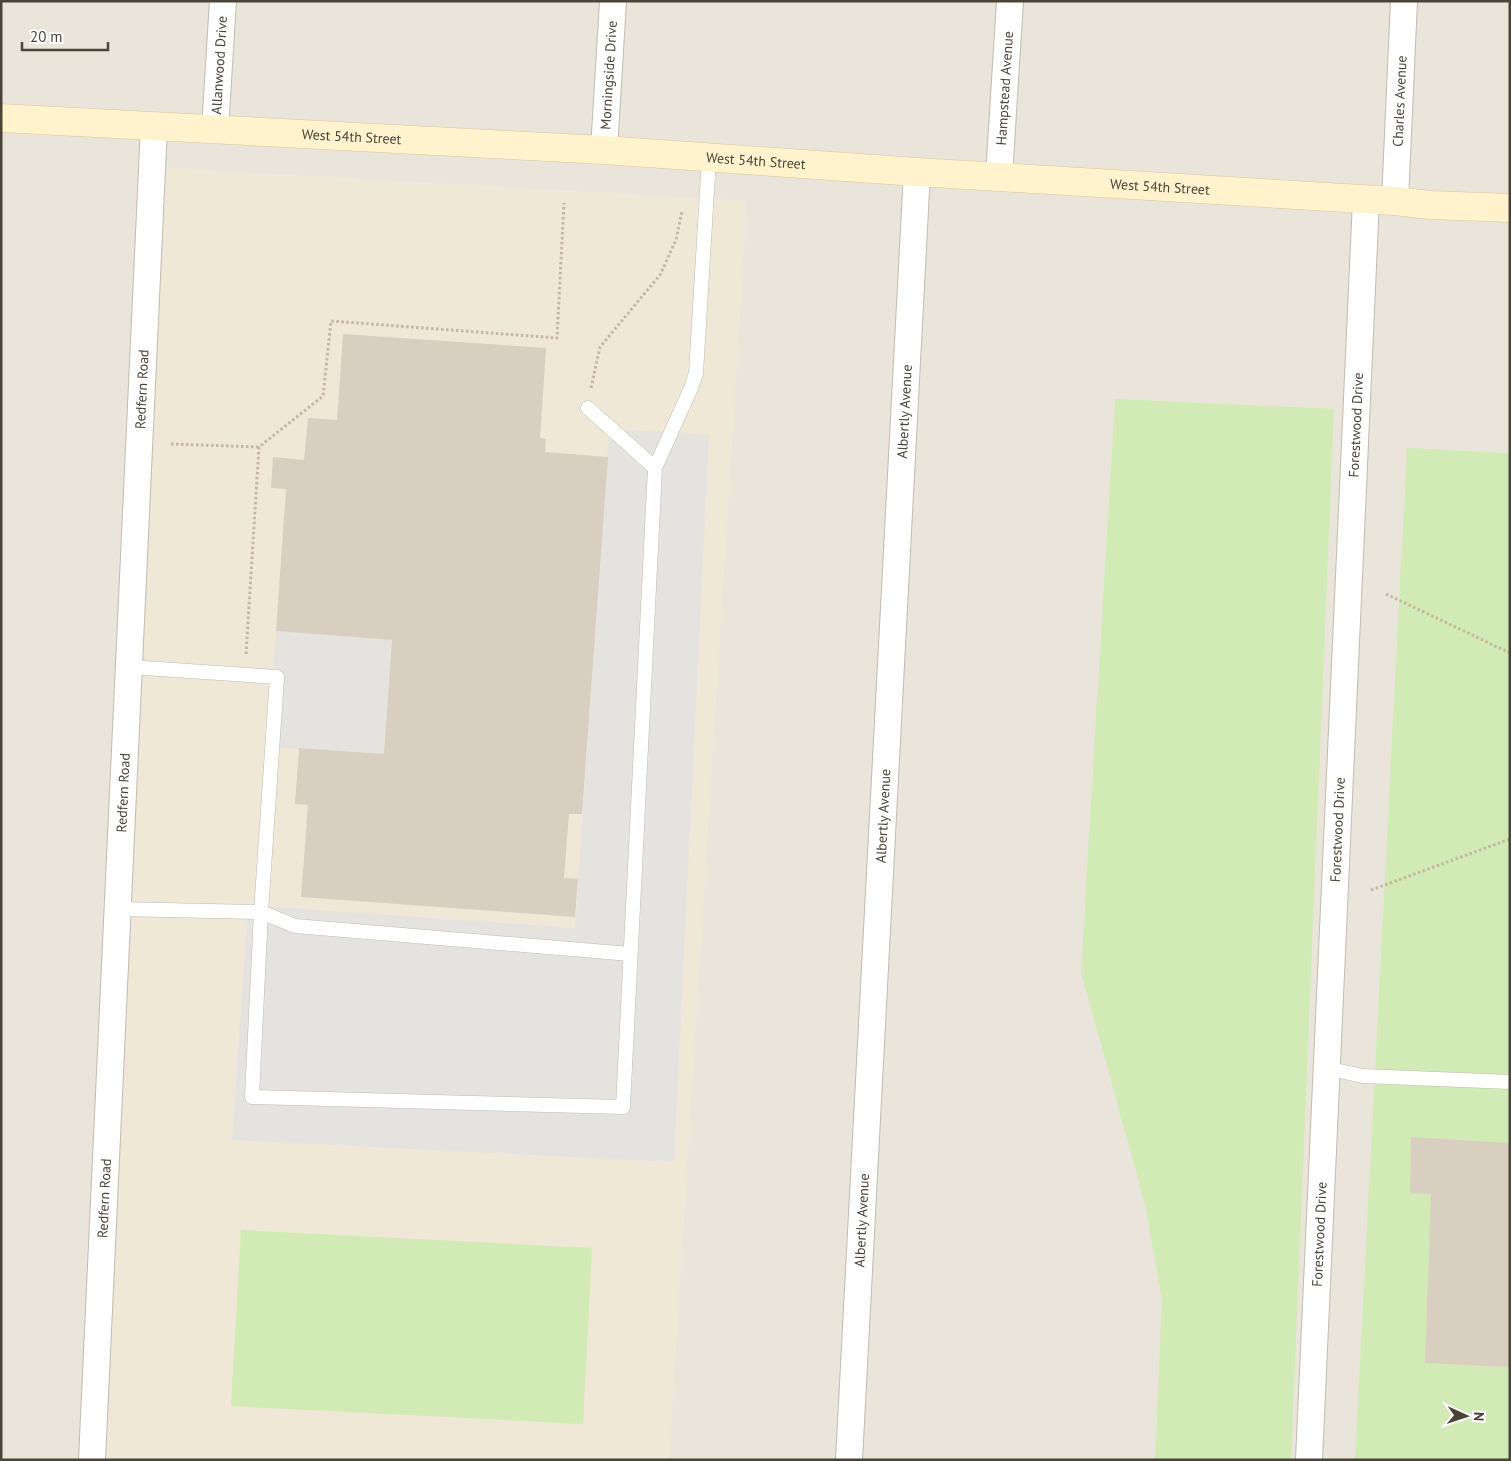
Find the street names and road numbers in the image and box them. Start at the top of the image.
street label: Allanwood Drive [207,15,231,115]
street label: Morningside Drive [596,20,621,130]
street label: Hampstead Avenue [992,30,1017,146]
street label: Charles Avenue [1388,55,1411,147]
street label: West 54th Street [301,125,402,148]
street label: West 54th Street [705,148,806,173]
street label: West 54th Street [1110,175,1211,199]
street label: Redfern Road [131,349,153,429]
street label: Albertly Avenue [893,364,916,459]
street label: Forestwood Drive [1344,372,1367,478]
street label: Redfern Road [112,753,134,833]
street label: Albertly Avenue [872,768,894,863]
street label: Forestwood Drive [1326,777,1349,883]
street label: Redfern Road [93,1158,115,1238]
street label: Albertly Avenue [850,1173,873,1268]
street label: Forestwood Drive [1308,1181,1331,1287]

